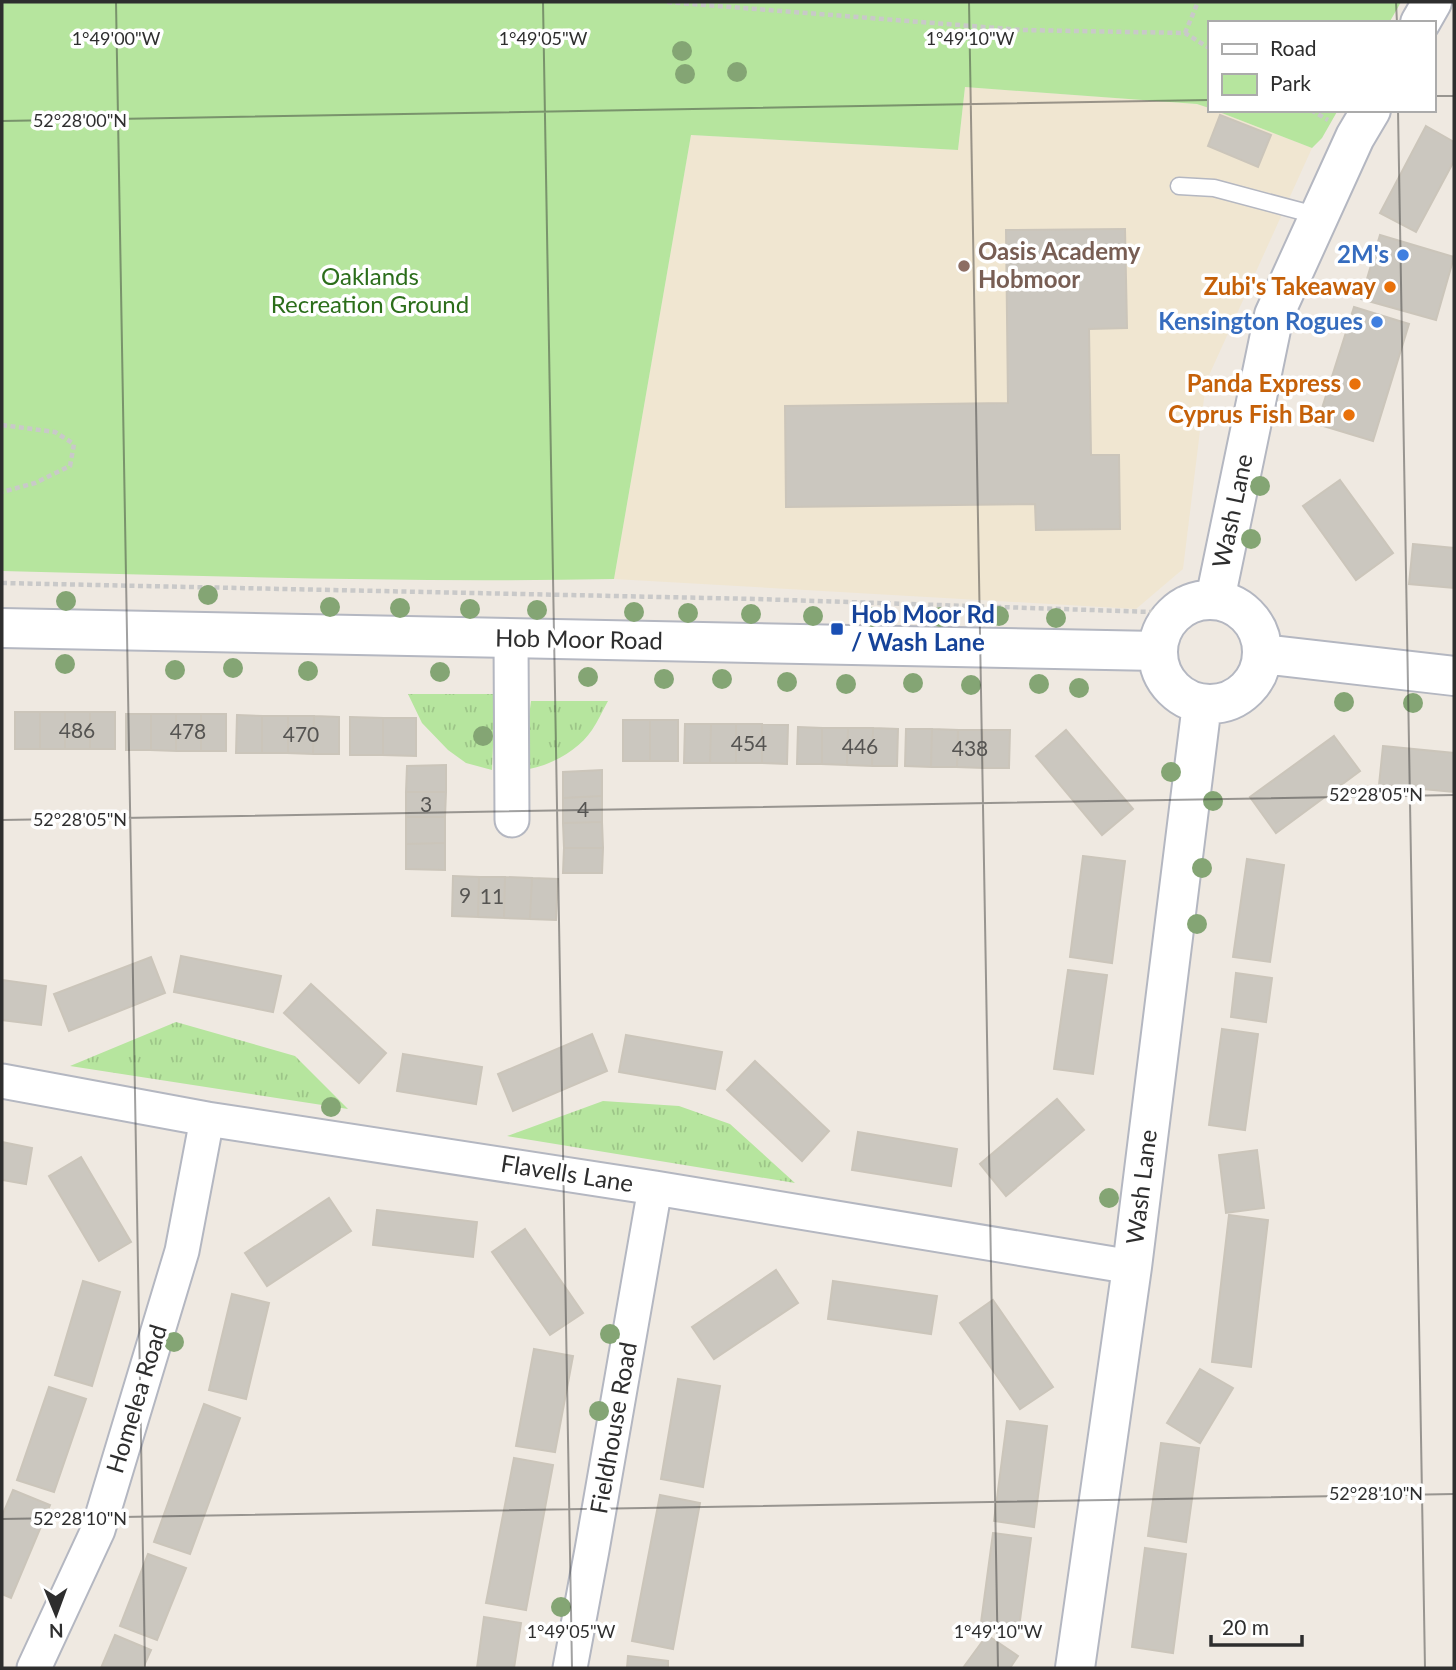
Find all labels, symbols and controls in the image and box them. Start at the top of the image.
legend [1208,21,1435,112]
text: 1°49'00"W [72,27,161,49]
text: 1°49'05"W [499,27,588,49]
text: 1°49'10"W [926,27,1015,49]
text: Road [1270,35,1317,60]
text: Park [1270,70,1311,95]
text: 52°28'00"N [33,109,127,131]
place label: Oasis Academy Hobmoor [978,236,1141,293]
place label: 2M's [1337,239,1389,268]
marker: 2M's [1395,247,1411,263]
marker: Oasis Academy Hobmoor [956,258,972,274]
park label: Oaklands Recreation Ground [271,261,469,318]
place label: Zubi's Takeaway [1204,271,1376,300]
marker: Zubi's Takeaway [1382,279,1398,295]
place label: Kensington Rogues [1158,306,1363,335]
marker: Kensington Rogues [1369,314,1385,330]
place label: Panda Express [1187,368,1341,397]
marker: Panda Express [1347,376,1363,392]
place label: Cyprus Fish Bar [1168,399,1335,428]
marker: Cyprus Fish Bar [1341,407,1357,423]
street label: Wash Lane [1205,451,1258,570]
place label: Hob Moor Rd / Wash Lane [851,599,995,656]
marker: Hob Moor Rd / Wash Lane [829,621,845,637]
street label: Hob Moor Road [495,623,663,654]
house number: 486 [59,717,95,742]
house number: 478 [170,718,206,743]
house number: 470 [283,721,319,746]
house number: 454 [731,730,767,755]
house number: 446 [842,733,878,758]
house number: 438 [952,735,988,760]
text: 52°28'05"N [1329,783,1423,805]
house number: 3 [420,791,432,816]
house number: 4 [577,796,589,821]
text: 52°28'05"N [33,808,127,830]
house number: 9 [459,882,471,907]
house number: 11 [480,883,504,908]
street label: Wash Lane [1119,1128,1162,1246]
street label: Flavells Lane [499,1148,635,1197]
street label: Homelea Road [99,1321,172,1476]
street label: Fieldhouse Road [583,1340,642,1516]
text: 52°28'10"N [1329,1482,1423,1504]
text: 52°28'10"N [33,1507,127,1529]
north arrow [21,1579,91,1649]
scale bar [1211,1604,1302,1648]
text: 20 m [1222,1614,1269,1639]
text: N [49,1620,64,1643]
text: 1°49'05"W [527,1620,616,1642]
text: 1°49'10"W [954,1620,1043,1642]

